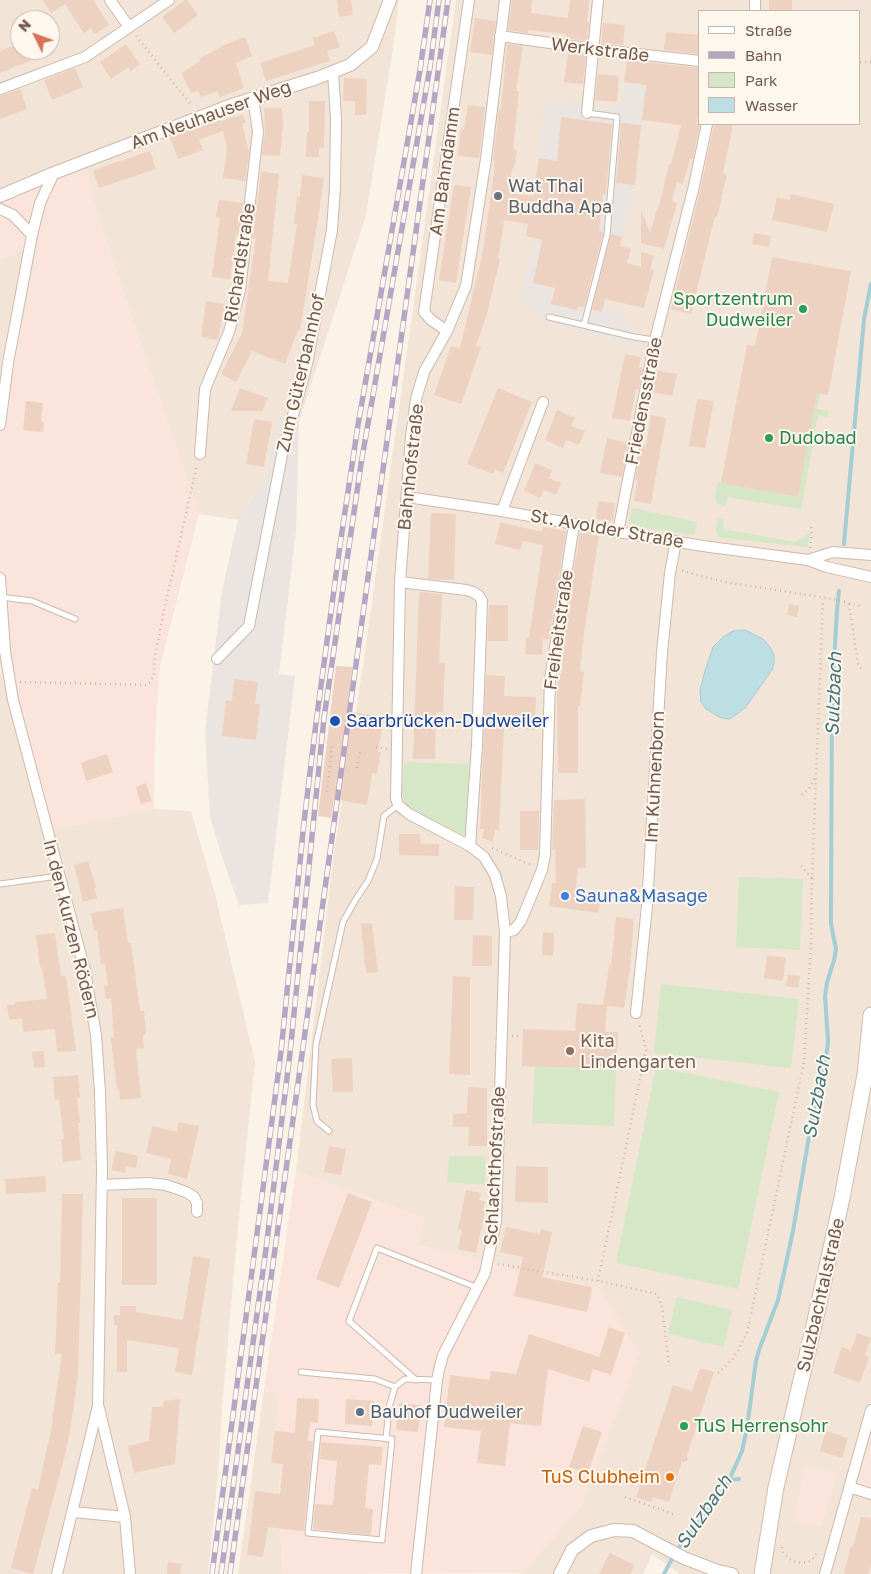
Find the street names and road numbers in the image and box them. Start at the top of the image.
street label: Werkstraße [550,33,650,67]
street label: Am Neuhauser Weg [128,76,294,154]
street label: Am Bahndamm [425,105,465,237]
street label: Richardstraße [220,202,260,324]
street label: Zum Güterbahnhof [272,292,330,454]
street label: Friedensstraße [621,335,667,467]
street label: Bahnhofstraße [394,403,428,531]
street label: St. Avolder Straße [529,505,685,553]
street label: Freiheitstraße [540,569,578,691]
street label: Im Kuhnenborn [641,710,669,844]
street label: In den kurzen Rödern [38,837,104,1021]
street label: Schlachthofstraße [480,1086,510,1246]
street label: Sulzbachtalstraße [793,1216,849,1374]

